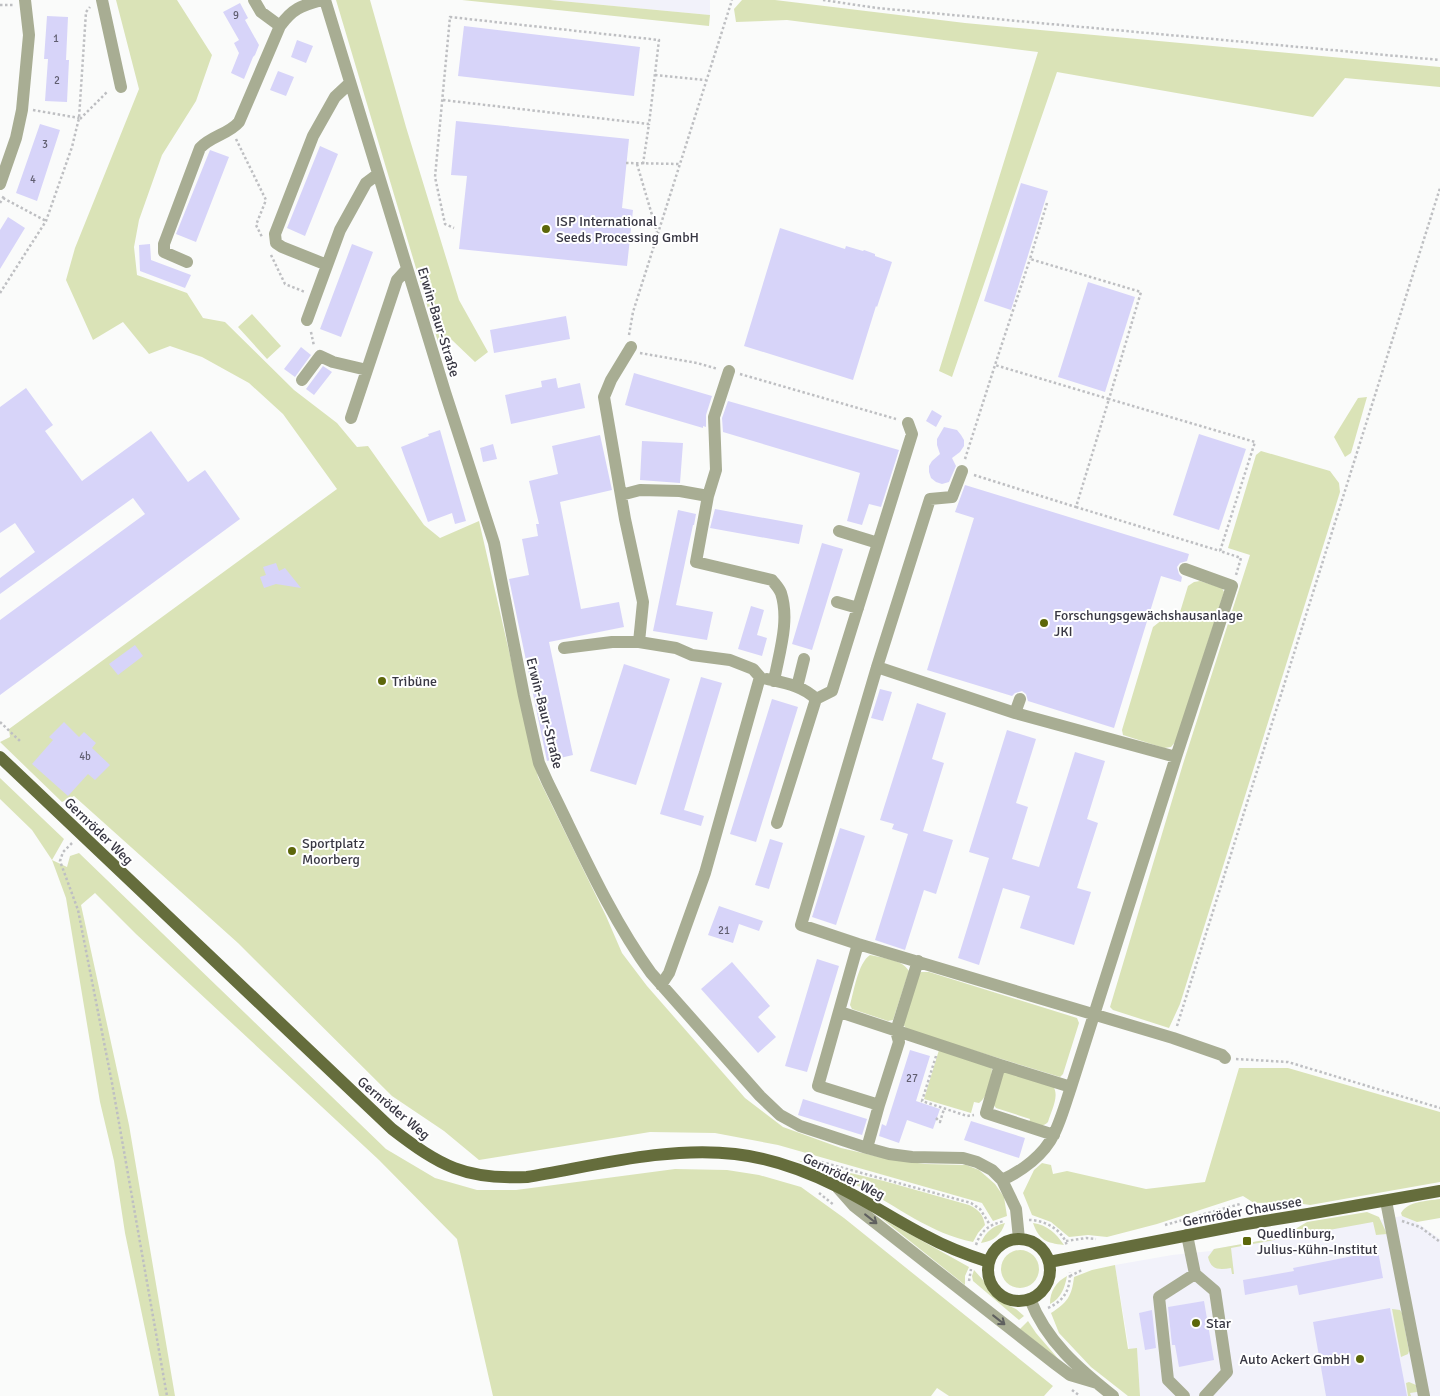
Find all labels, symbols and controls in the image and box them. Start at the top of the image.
house number: 9 [233,9,239,22]
house number: 1 [53,32,59,45]
house number: 2 [54,74,60,87]
house number: 3 [42,138,48,151]
house number: 4 [30,173,36,186]
place label: ISP International Seeds Processing GmbH [556,213,699,246]
marker: ISP International Seeds Processing GmbH [540,223,552,235]
street label: Erwin-Baur-Straße [414,265,463,379]
place label: Forschungsgewächshausanlage JKI [1054,607,1243,640]
marker: Forschungsgewächshausanlage JKI [1038,617,1050,629]
street label: Erwin-Baur-Straße [522,656,567,770]
place label: Tribüne [392,673,437,690]
marker: Tribüne [376,675,388,687]
house number: 4b [79,750,91,763]
street label: Gernröder Weg [61,794,137,869]
place label: Sportplatz Moorberg [302,835,365,868]
marker: Sportplatz Moorberg [286,845,298,857]
house number: 21 [718,924,730,937]
house number: 27 [906,1072,918,1085]
street label: Gernröder Weg [354,1073,433,1144]
street label: Gernröder Weg [800,1149,888,1204]
street label: Gernröder Chaussee [1181,1193,1303,1230]
one-way arrow [864,1214,877,1225]
place label: Quedlinburg, Julius-Kühn-Institut [1257,1225,1378,1258]
marker: Quedlinburg, Julius-Kühn-Institut [1241,1235,1253,1247]
one-way arrow [992,1314,1005,1325]
place label: Star [1206,1315,1232,1332]
marker: Star [1190,1317,1202,1329]
place label: Auto Ackert GmbH [1240,1351,1350,1368]
marker: Auto Ackert GmbH [1354,1353,1366,1365]

